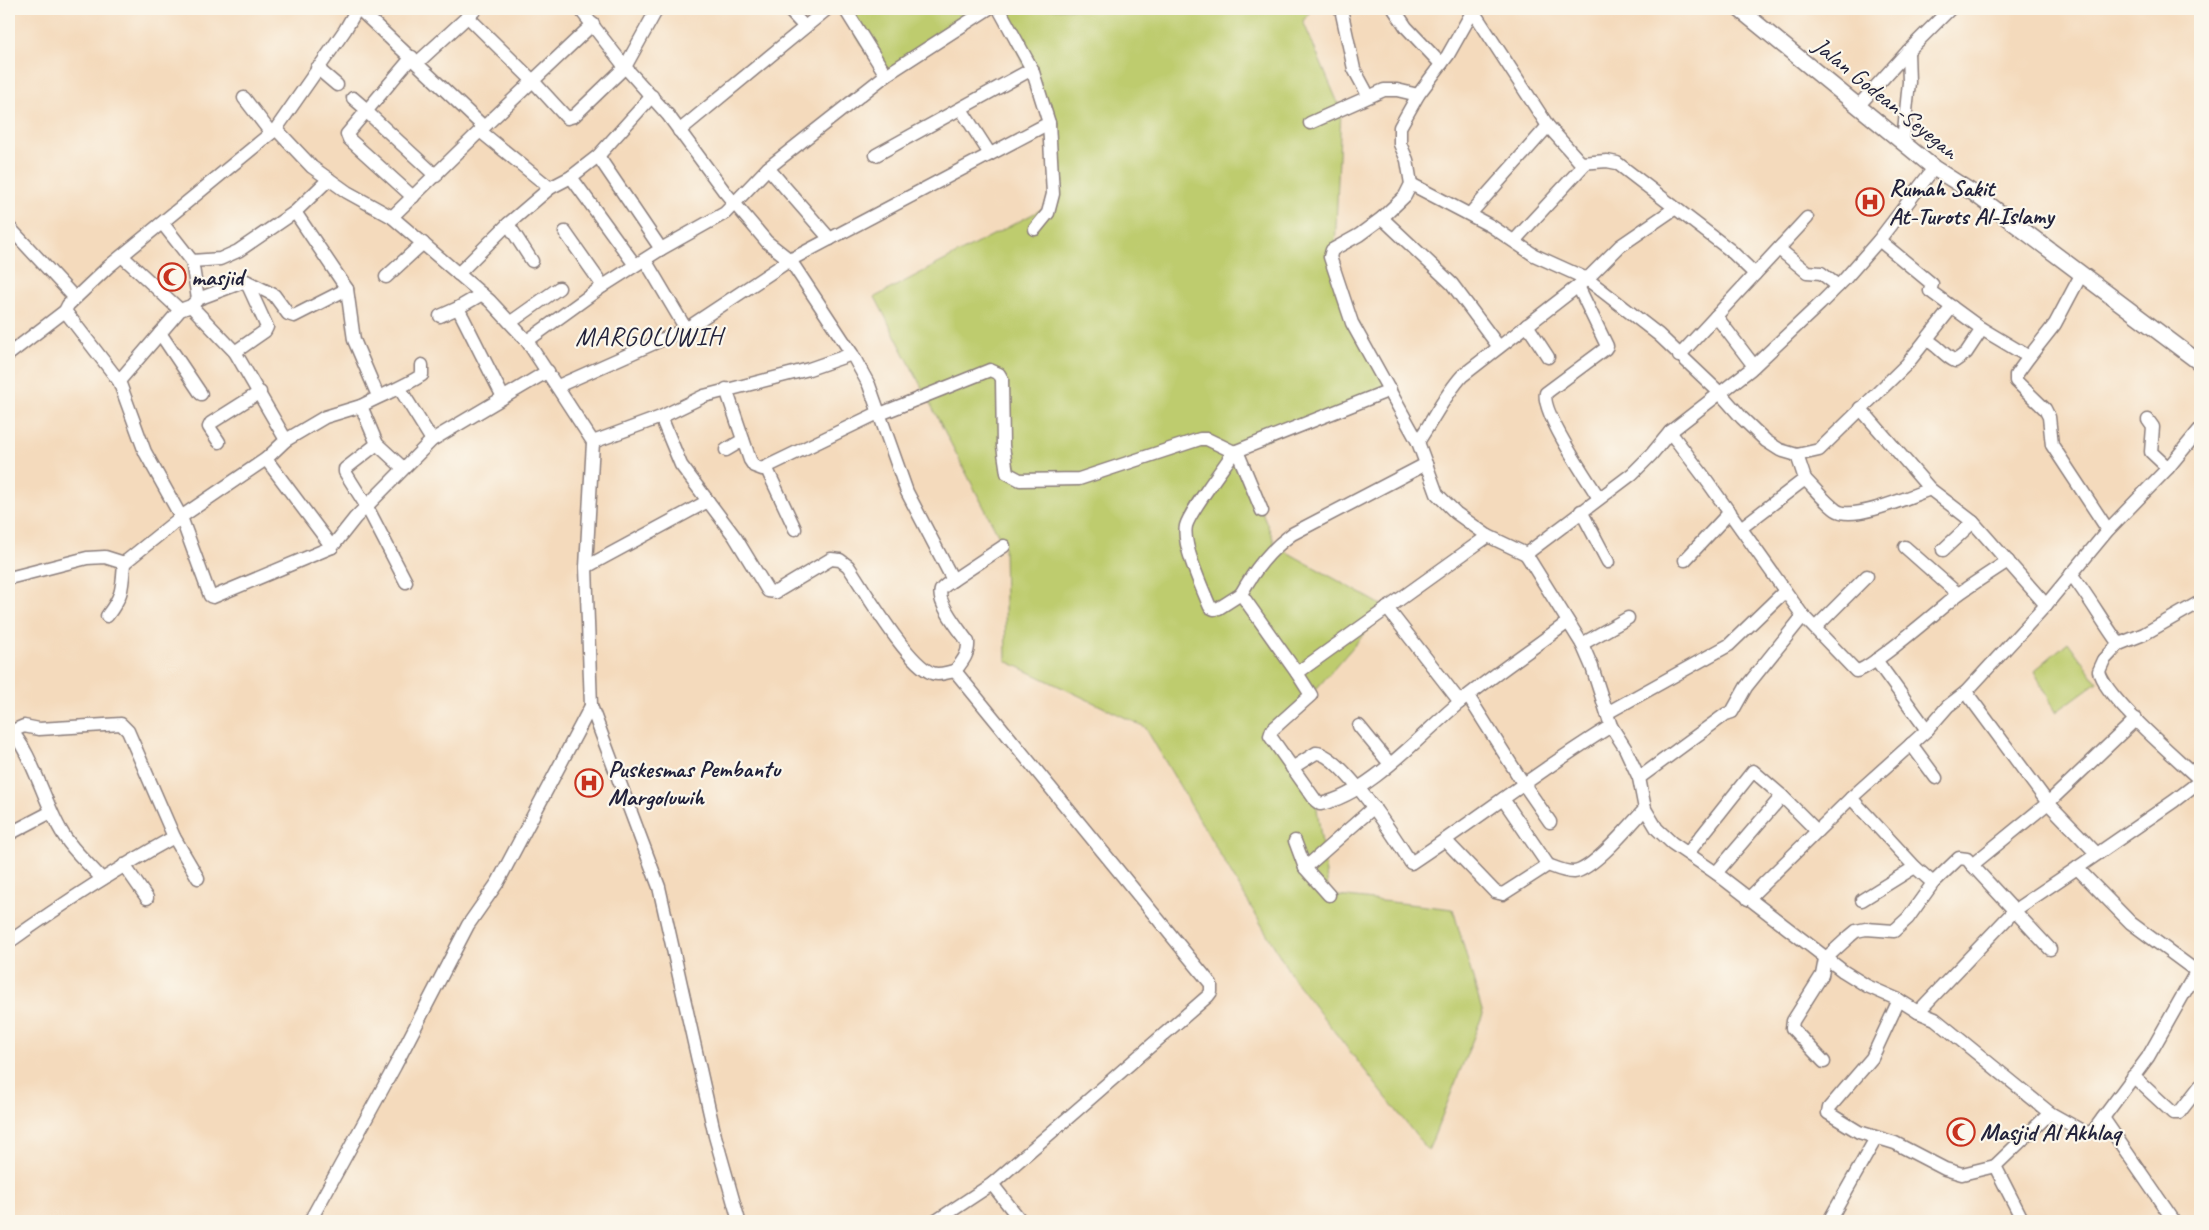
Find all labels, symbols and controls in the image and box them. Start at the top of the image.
street label: Jalan Godean-Seyegan [1807,30,1965,166]
place label: Rumah Sakit At-Turots Al-Islamy [1889,173,2056,231]
hospital icon: Rumah Sakit At-Turots Al-Islamy [1855,187,1885,217]
mosque icon: masjid [157,262,187,292]
place label: masjid [191,262,248,292]
district label: MARGOLUWIH [575,320,726,353]
place label: Puskesmas Pembantu Margoluwih [608,754,782,812]
hospital icon: Puskesmas Pembantu Margoluwih [574,768,604,798]
mosque icon: Masjid Al Akhlaq [1946,1117,1976,1147]
place label: Masjid Al Akhlaq [1980,1117,2124,1147]

